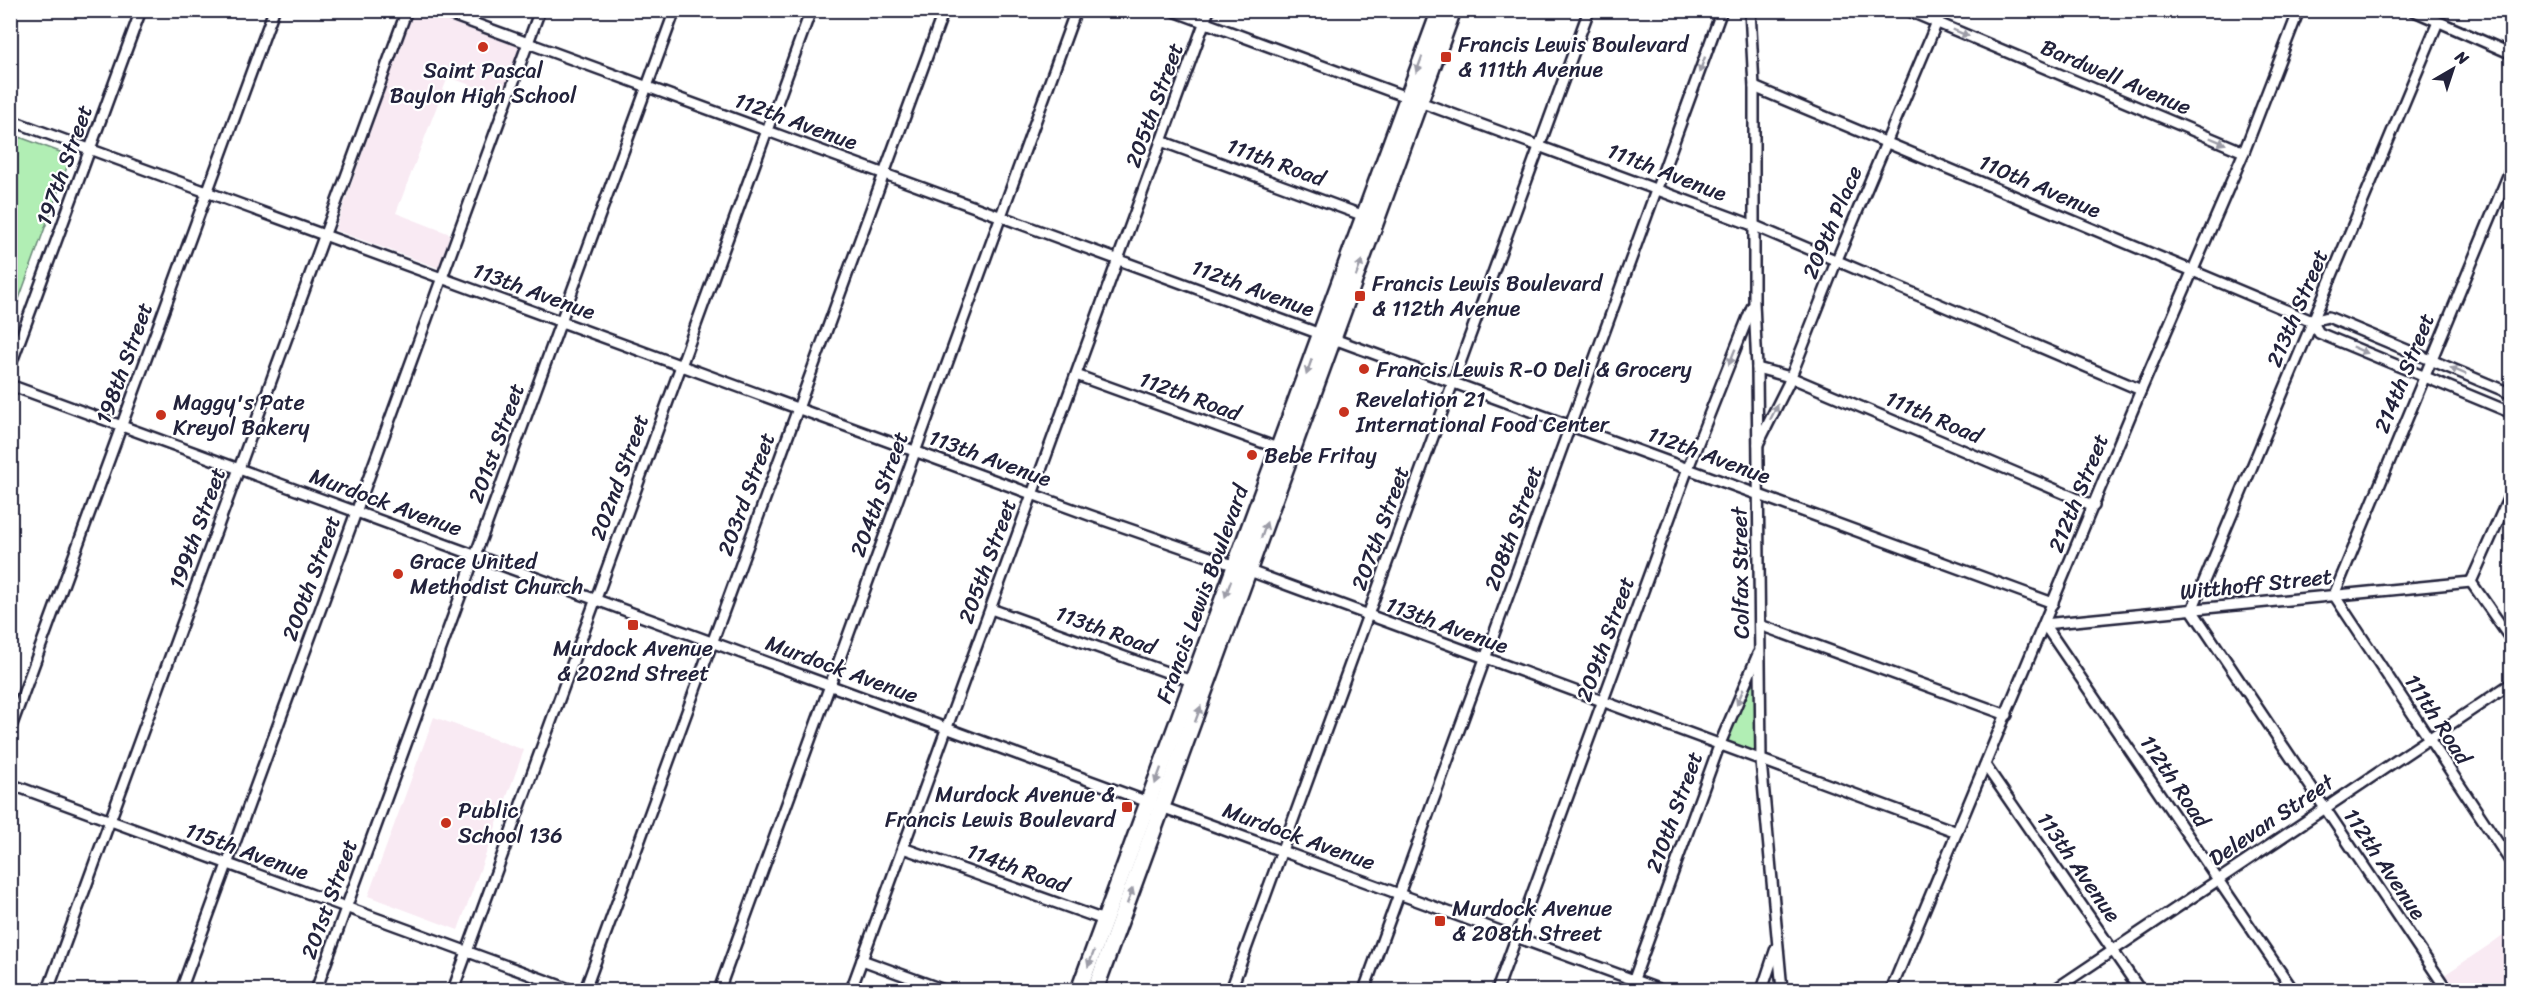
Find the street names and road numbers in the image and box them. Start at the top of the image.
street label: Bardwell Avenue [2034,28,2198,126]
street label: 205th Street [1113,37,1195,173]
street label: 112th Avenue [729,81,863,161]
street label: 197th Street [24,99,104,231]
street label: 111th Road [1221,126,1332,198]
street label: 111th Avenue [1601,131,1733,213]
street label: 110th Avenue [1973,143,2108,229]
street label: 209th Place [1791,159,1873,285]
street label: 213th Street [2255,242,2340,373]
street label: 112th Avenue [1186,248,1320,328]
street label: 113th Avenue [467,251,601,331]
street label: 198th Street [84,296,164,429]
street label: 214th Street [2362,307,2446,439]
street label: 112th Road [1134,360,1248,433]
street label: 201st Street [456,377,536,509]
street label: 111th Road [1879,379,1990,455]
street label: 202nd Street [578,408,660,546]
street label: 112th Avenue [1642,415,1776,495]
street label: 113th Avenue [923,418,1057,498]
street label: 204th Street [838,425,920,562]
street label: 203rd Street [706,426,787,561]
street label: 212th Street [2036,427,2120,559]
street label: Murdock Avenue [304,456,468,548]
street label: 207th Street [1339,460,1421,596]
street label: 208th Street [1472,460,1554,596]
street label: 199th Street [157,461,237,594]
street label: Francis Lewis Boulevard [1144,478,1260,709]
street label: 205th Street [946,493,1028,629]
street label: Colfax Street [1719,506,1761,639]
street label: 200th Street [270,509,352,646]
street label: Witthoff Street [2178,557,2335,611]
street label: 209th Street [1564,570,1646,707]
street label: 113th Avenue [1380,585,1514,665]
street label: 113th Road [1050,594,1163,667]
street label: Murdock Avenue [760,623,924,715]
street label: 111th Road [2394,665,2483,774]
street label: 112th Road [2129,726,2221,837]
street label: 210th Street [1634,745,1714,878]
street label: Delevan Street [2200,763,2343,877]
street label: Murdock Avenue [1217,790,1381,882]
street label: 112th Avenue [2333,800,2437,929]
street label: 113th Avenue [2026,803,2132,931]
street label: 115th Avenue [180,811,315,892]
street label: 114th Road [961,831,1076,905]
street label: 201st Street [289,833,369,965]

